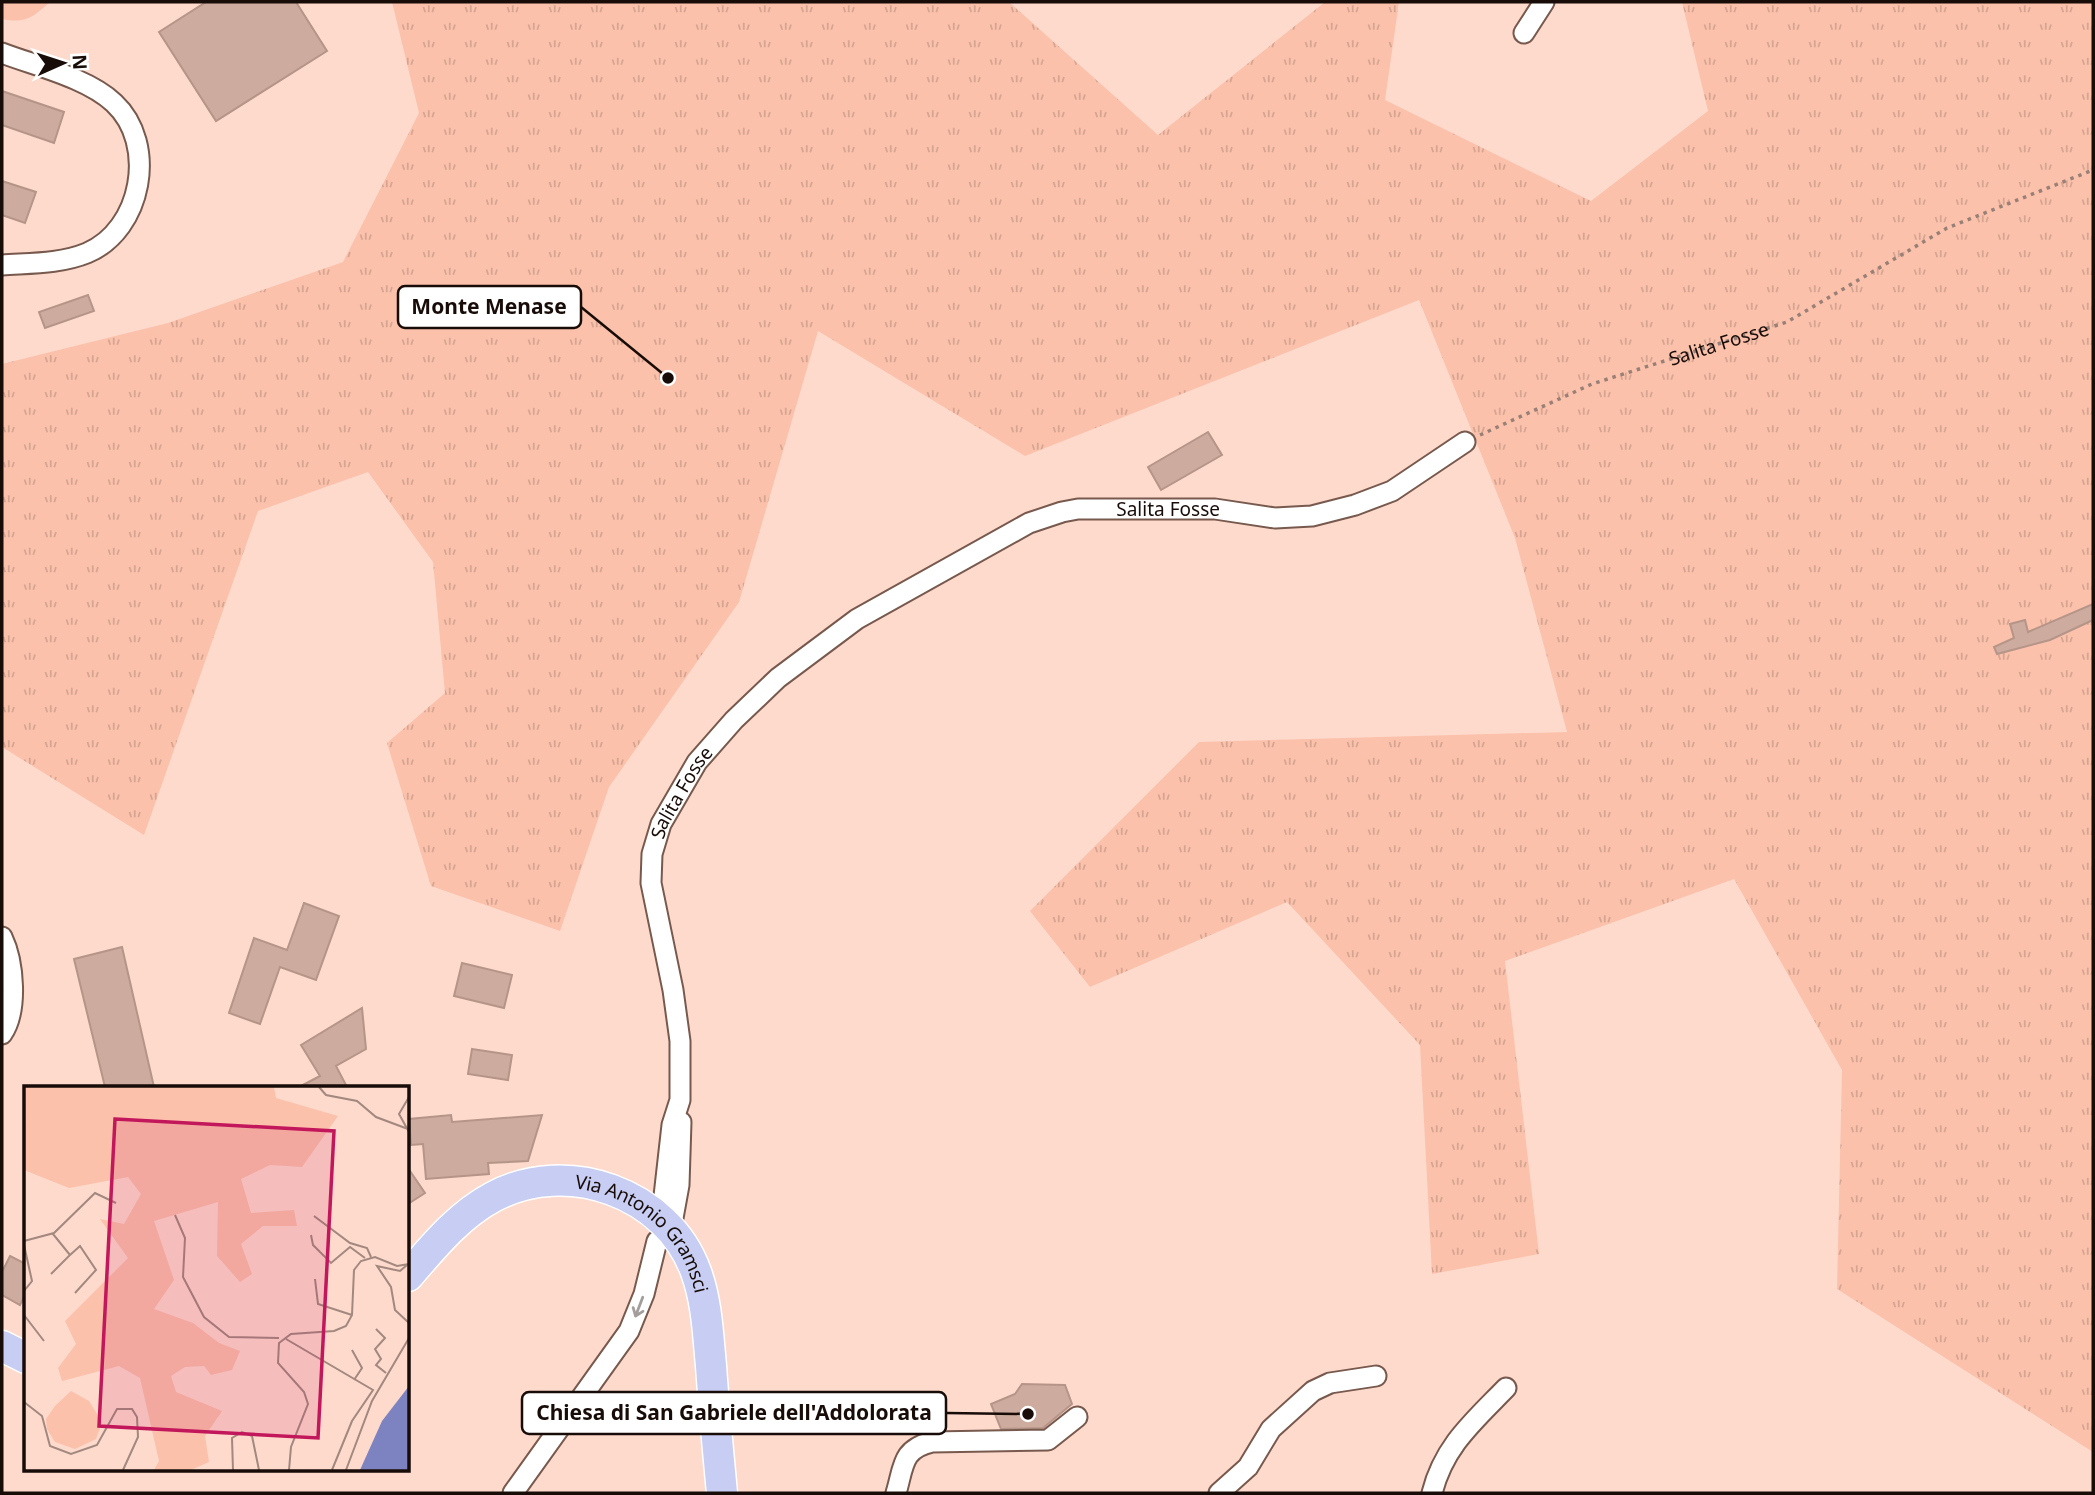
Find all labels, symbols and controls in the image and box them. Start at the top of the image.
north arrow [28,28,98,98]
text: N [67,54,93,71]
callout: Monte Menase [398,286,581,328]
text: Monte Menase [411,292,567,320]
street label: Salita Fosse [1665,316,1772,372]
street label: Salita Fosse [1116,496,1220,522]
street label: Salita Fosse [644,740,718,842]
inset map [24,1086,410,1470]
street label: Via Antonio Gramsci [574,1168,715,1296]
one-way arrow [632,1295,644,1317]
callout: Chiesa di San Gabriele dell'Addolorata [522,1392,946,1434]
text: Chiesa di San Gabriele dell'Addolorata [536,1398,932,1426]

